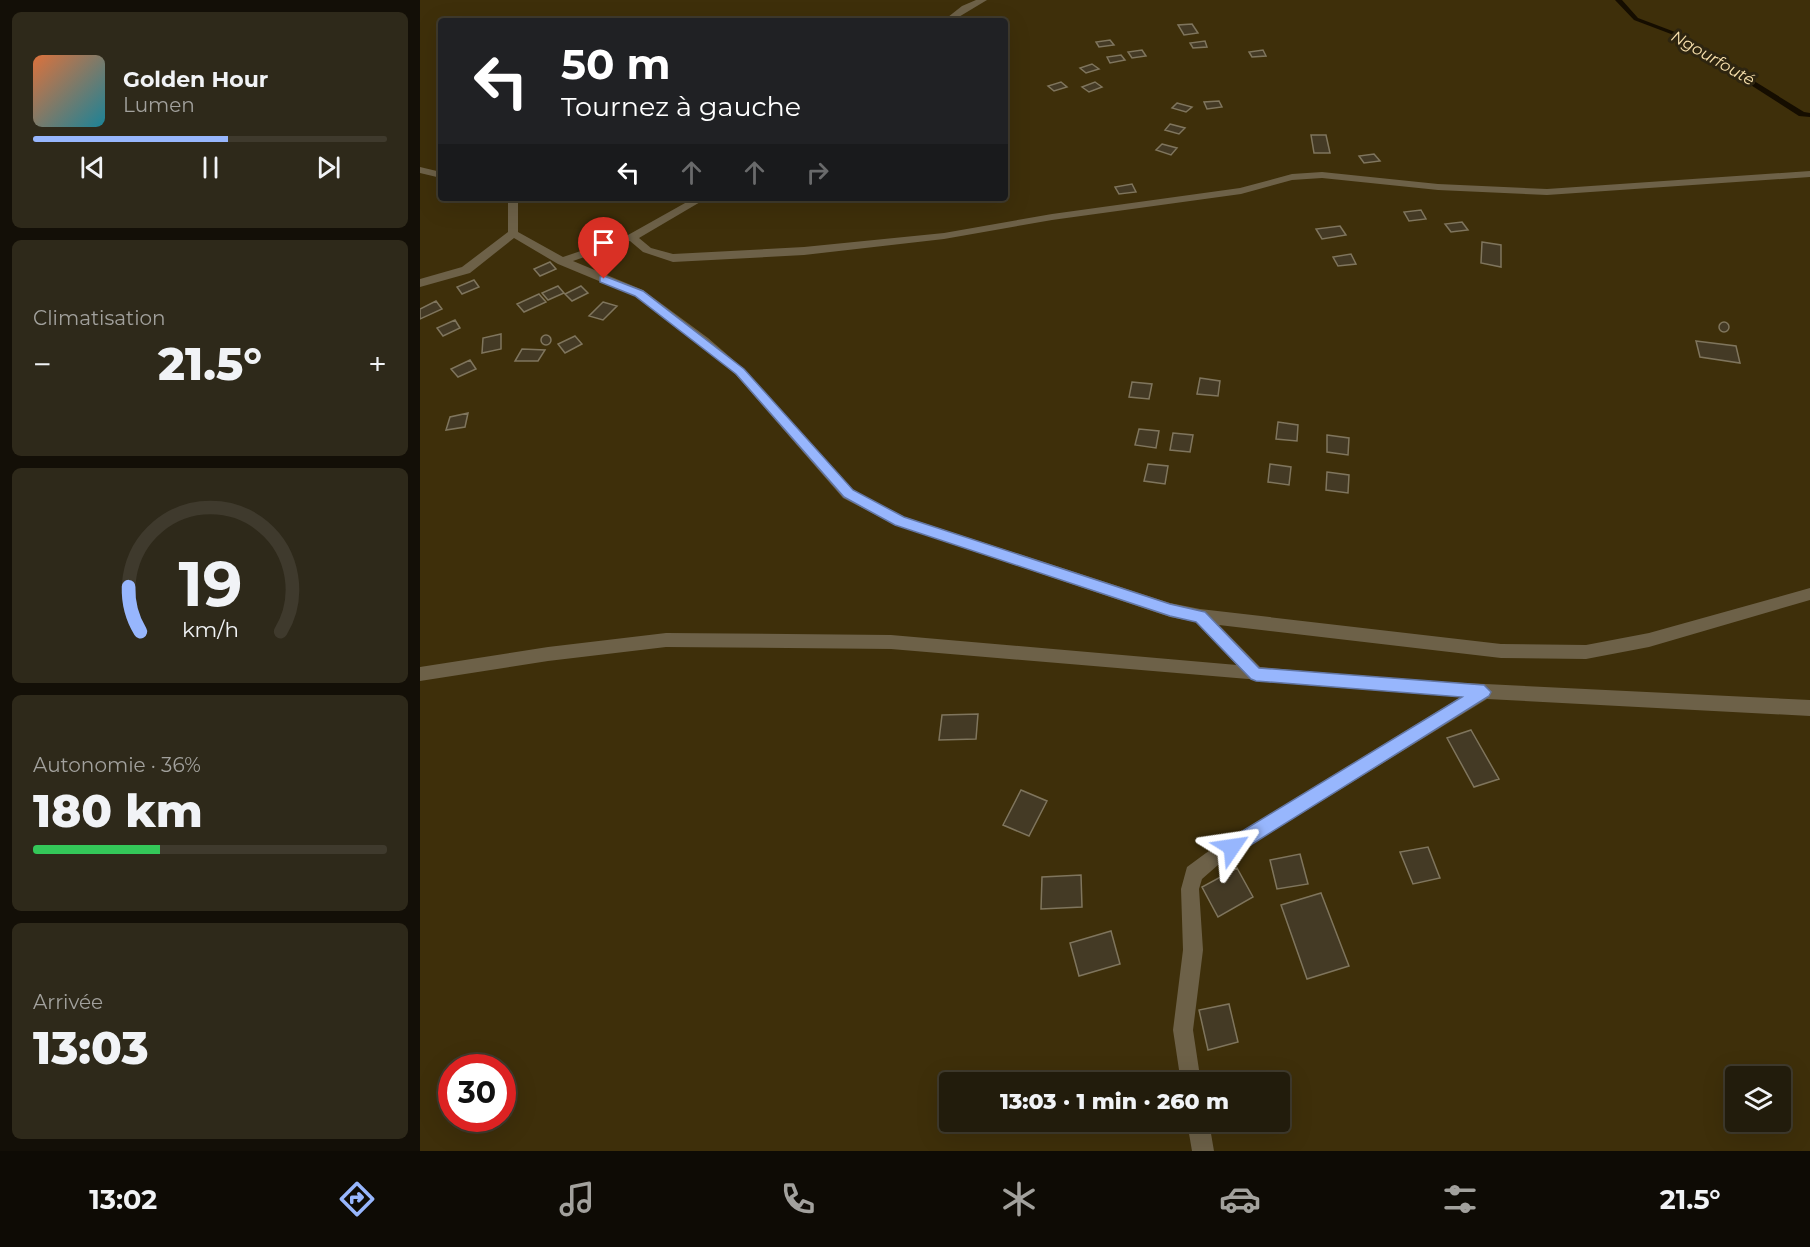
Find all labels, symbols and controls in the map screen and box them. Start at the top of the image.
water label: Ngourfouté [1668,26,1758,90]
text: 50 m [561,38,670,90]
icon: left [462,42,540,120]
text: Golden Hour [123,66,268,93]
text: Tournez à gauche [561,90,801,123]
text: Lumen [123,93,195,117]
icon: previous [76,151,109,184]
icon: pause [194,151,227,184]
icon: next [312,151,345,184]
icon: left [612,156,645,189]
icon: ahead [675,156,708,189]
icon: ahead [738,156,771,189]
icon: right [801,156,834,189]
pin [578,217,629,279]
icon: arrive [587,226,620,259]
text: Climatisation [33,306,166,330]
text: 21.5° [158,336,262,391]
text: − [33,344,52,384]
text: + [368,344,387,384]
text: 19 [178,547,242,623]
text: km/h [181,617,239,643]
text: Autonomie · 36% [33,753,201,777]
text: 180 km [33,783,203,838]
position arrow [1200,815,1264,879]
text: Arrivée [33,990,103,1014]
text: 13:03 [33,1020,149,1075]
speed limit sign: 30 [438,1054,516,1132]
map controls [1725,1066,1791,1132]
button: layers [1725,1066,1791,1132]
text: 13:03 · 1 min · 260 m [1000,1088,1229,1115]
icon: directions [336,1178,378,1220]
icon: music [556,1178,598,1220]
icon: phone [777,1178,819,1220]
icon: climate [998,1178,1040,1220]
icon: car [1219,1178,1261,1220]
icon: filters [1439,1178,1481,1220]
text: 13:02 [89,1183,157,1216]
text: 21.5° [1660,1183,1721,1216]

